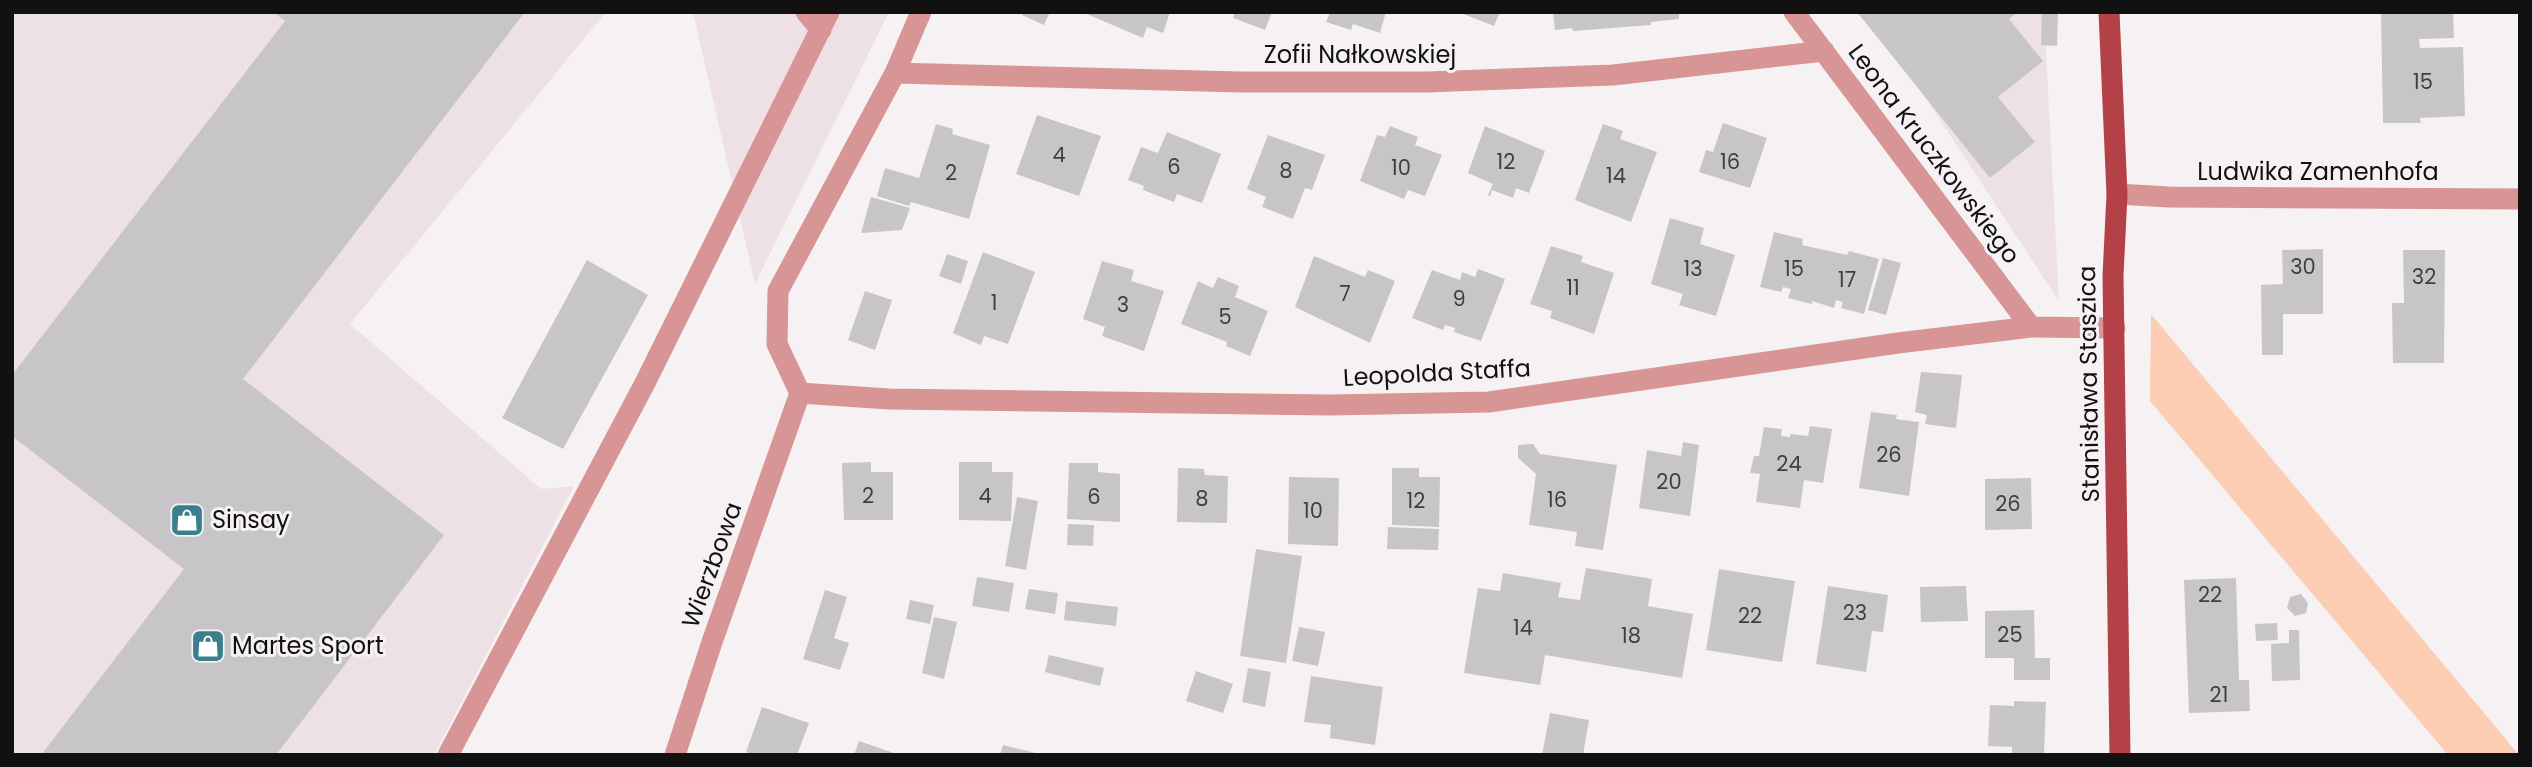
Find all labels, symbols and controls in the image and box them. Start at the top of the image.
street label: Leona Kruczkowskiego [1841,37,2028,270]
street label: Zofii Nałkowskiej [1264,38,1456,71]
house number: 15 [2413,67,2433,96]
house number: 4 [1052,140,1066,169]
house number: 12 [1497,147,1515,176]
house number: 16 [1720,147,1740,176]
house number: 6 [1167,152,1181,181]
house number: 10 [1391,153,1411,182]
street label: Ludwika Zamenhofa [2197,155,2439,188]
house number: 8 [1279,156,1293,185]
house number: 2 [945,158,957,187]
house number: 14 [1606,161,1626,190]
house number: 30 [2290,252,2316,281]
house number: 13 [1683,254,1703,283]
house number: 15 [1784,254,1804,283]
house number: 32 [2412,262,2436,291]
house number: 17 [1838,265,1856,294]
street label: Stanisława Staszica [2070,265,2107,503]
house number: 11 [1566,273,1580,302]
house number: 7 [1339,279,1351,308]
house number: 9 [1452,284,1466,313]
house number: 1 [991,288,997,317]
house number: 3 [1117,290,1129,319]
house number: 5 [1218,302,1232,331]
street label: Leopolda Staffa [1342,351,1532,394]
house number: 26 [1876,440,1902,469]
house number: 24 [1776,449,1802,478]
house number: 20 [1656,467,1682,496]
house number: 2 [862,481,874,510]
house number: 4 [978,481,992,510]
house number: 6 [1087,482,1101,511]
house number: 8 [1195,484,1209,513]
house number: 16 [1547,485,1567,514]
house number: 12 [1407,486,1425,515]
house number: 26 [1995,489,2021,518]
house number: 10 [1303,496,1323,525]
street label: Wierzbowa [674,497,750,632]
shop icon: Sinsay [168,501,206,539]
place label: Sinsay [212,503,290,536]
house number: 22 [2198,580,2222,609]
house number: 23 [1843,598,1867,627]
house number: 22 [1738,601,1762,630]
house number: 14 [1513,613,1533,642]
house number: 25 [1997,620,2023,649]
house number: 18 [1621,621,1641,650]
shop icon: Martes Sport [189,627,227,665]
place label: Martes Sport [232,629,384,662]
house number: 21 [2210,680,2228,709]

